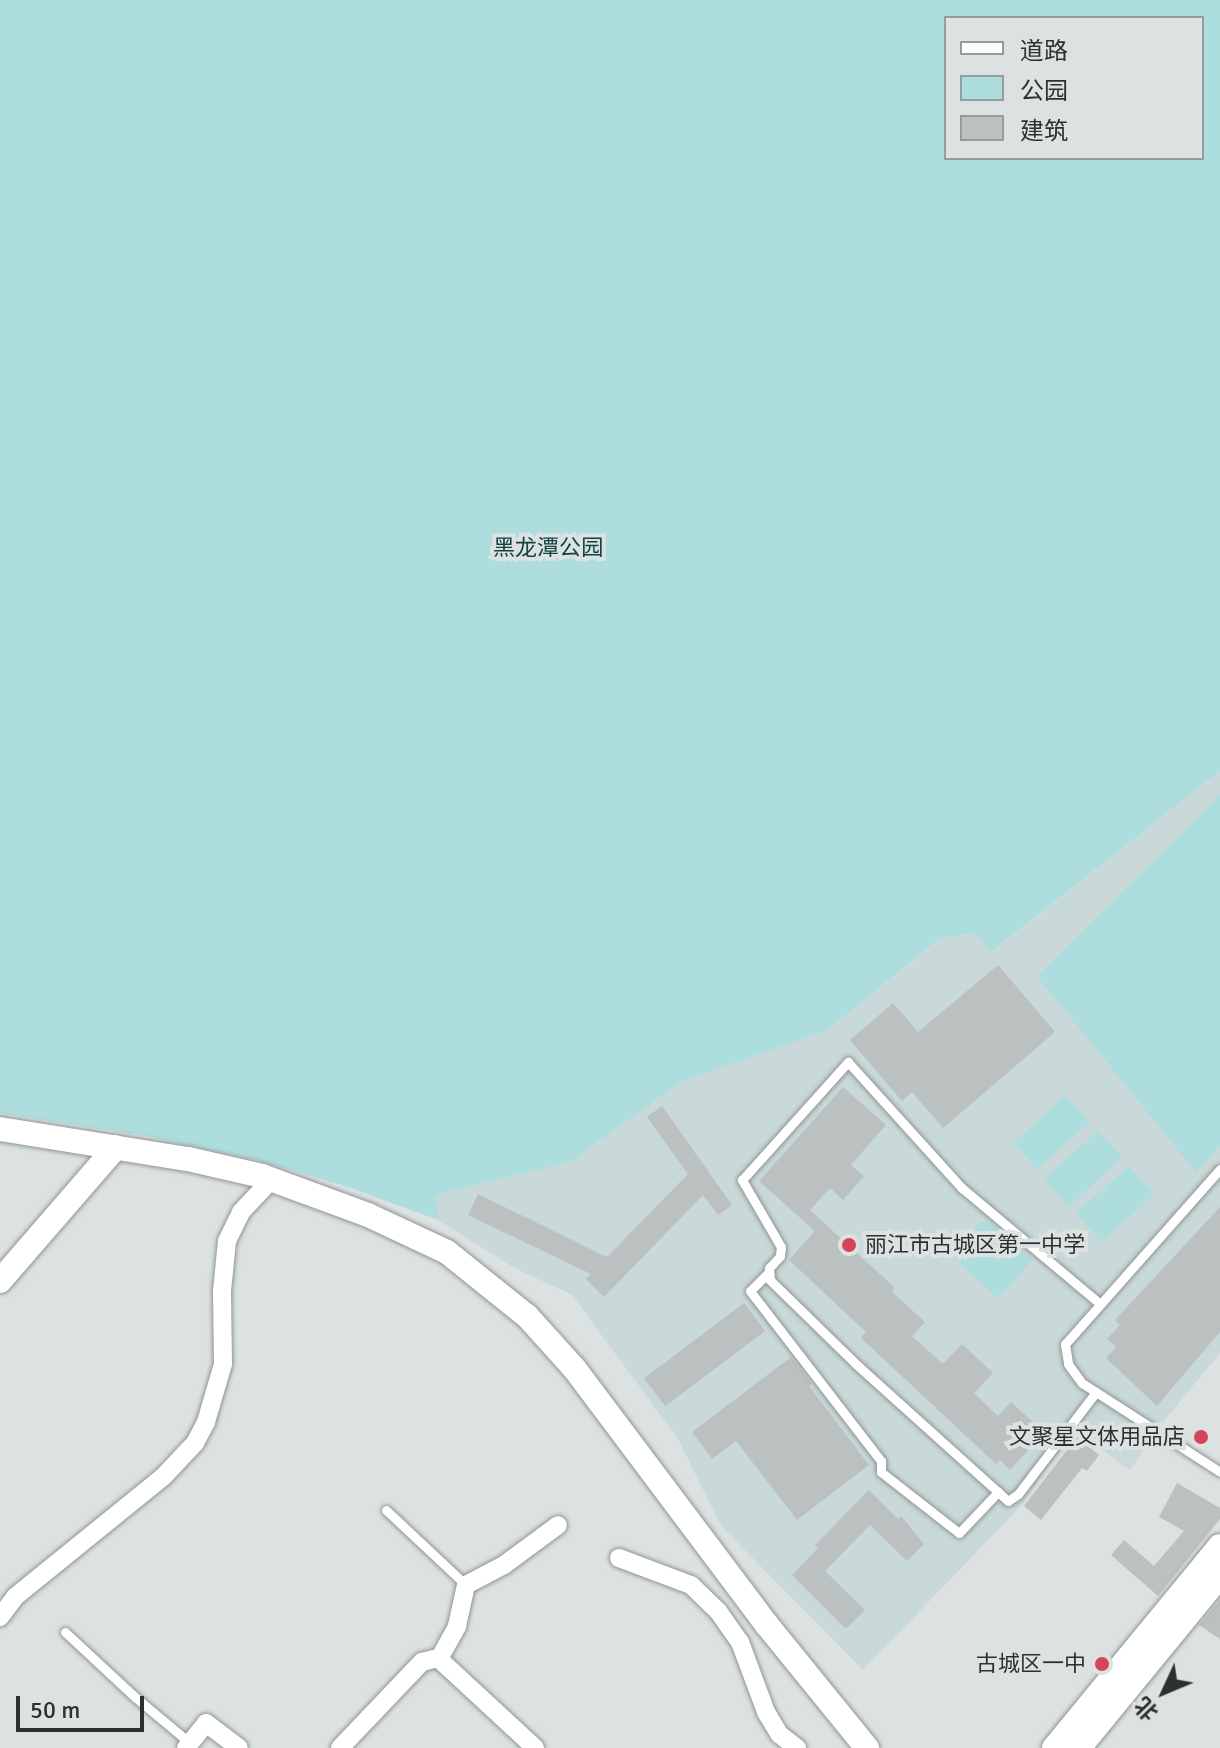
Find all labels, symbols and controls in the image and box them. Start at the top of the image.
legend [944,16,1204,160]
text: 道路 [1020,36,1068,66]
text: 公园 [1020,76,1068,106]
text: 建筑 [1020,116,1068,146]
park label: 黑龙潭公园 [493,535,603,561]
place label: 丽江市古城区第一中学 [865,1232,1085,1258]
marker: 丽江市古城区第一中学 [840,1236,858,1254]
place label: 文聚星文体用品店 [1009,1424,1185,1450]
marker: 文聚星文体用品店 [1192,1428,1210,1446]
place label: 古城区一中 [976,1651,1086,1677]
north arrow [1124,1652,1204,1732]
marker: 古城区一中 [1093,1655,1111,1673]
scale bar [20,1680,148,1730]
text: 北 [1129,1692,1164,1726]
text: 50 m [30,1695,80,1725]

